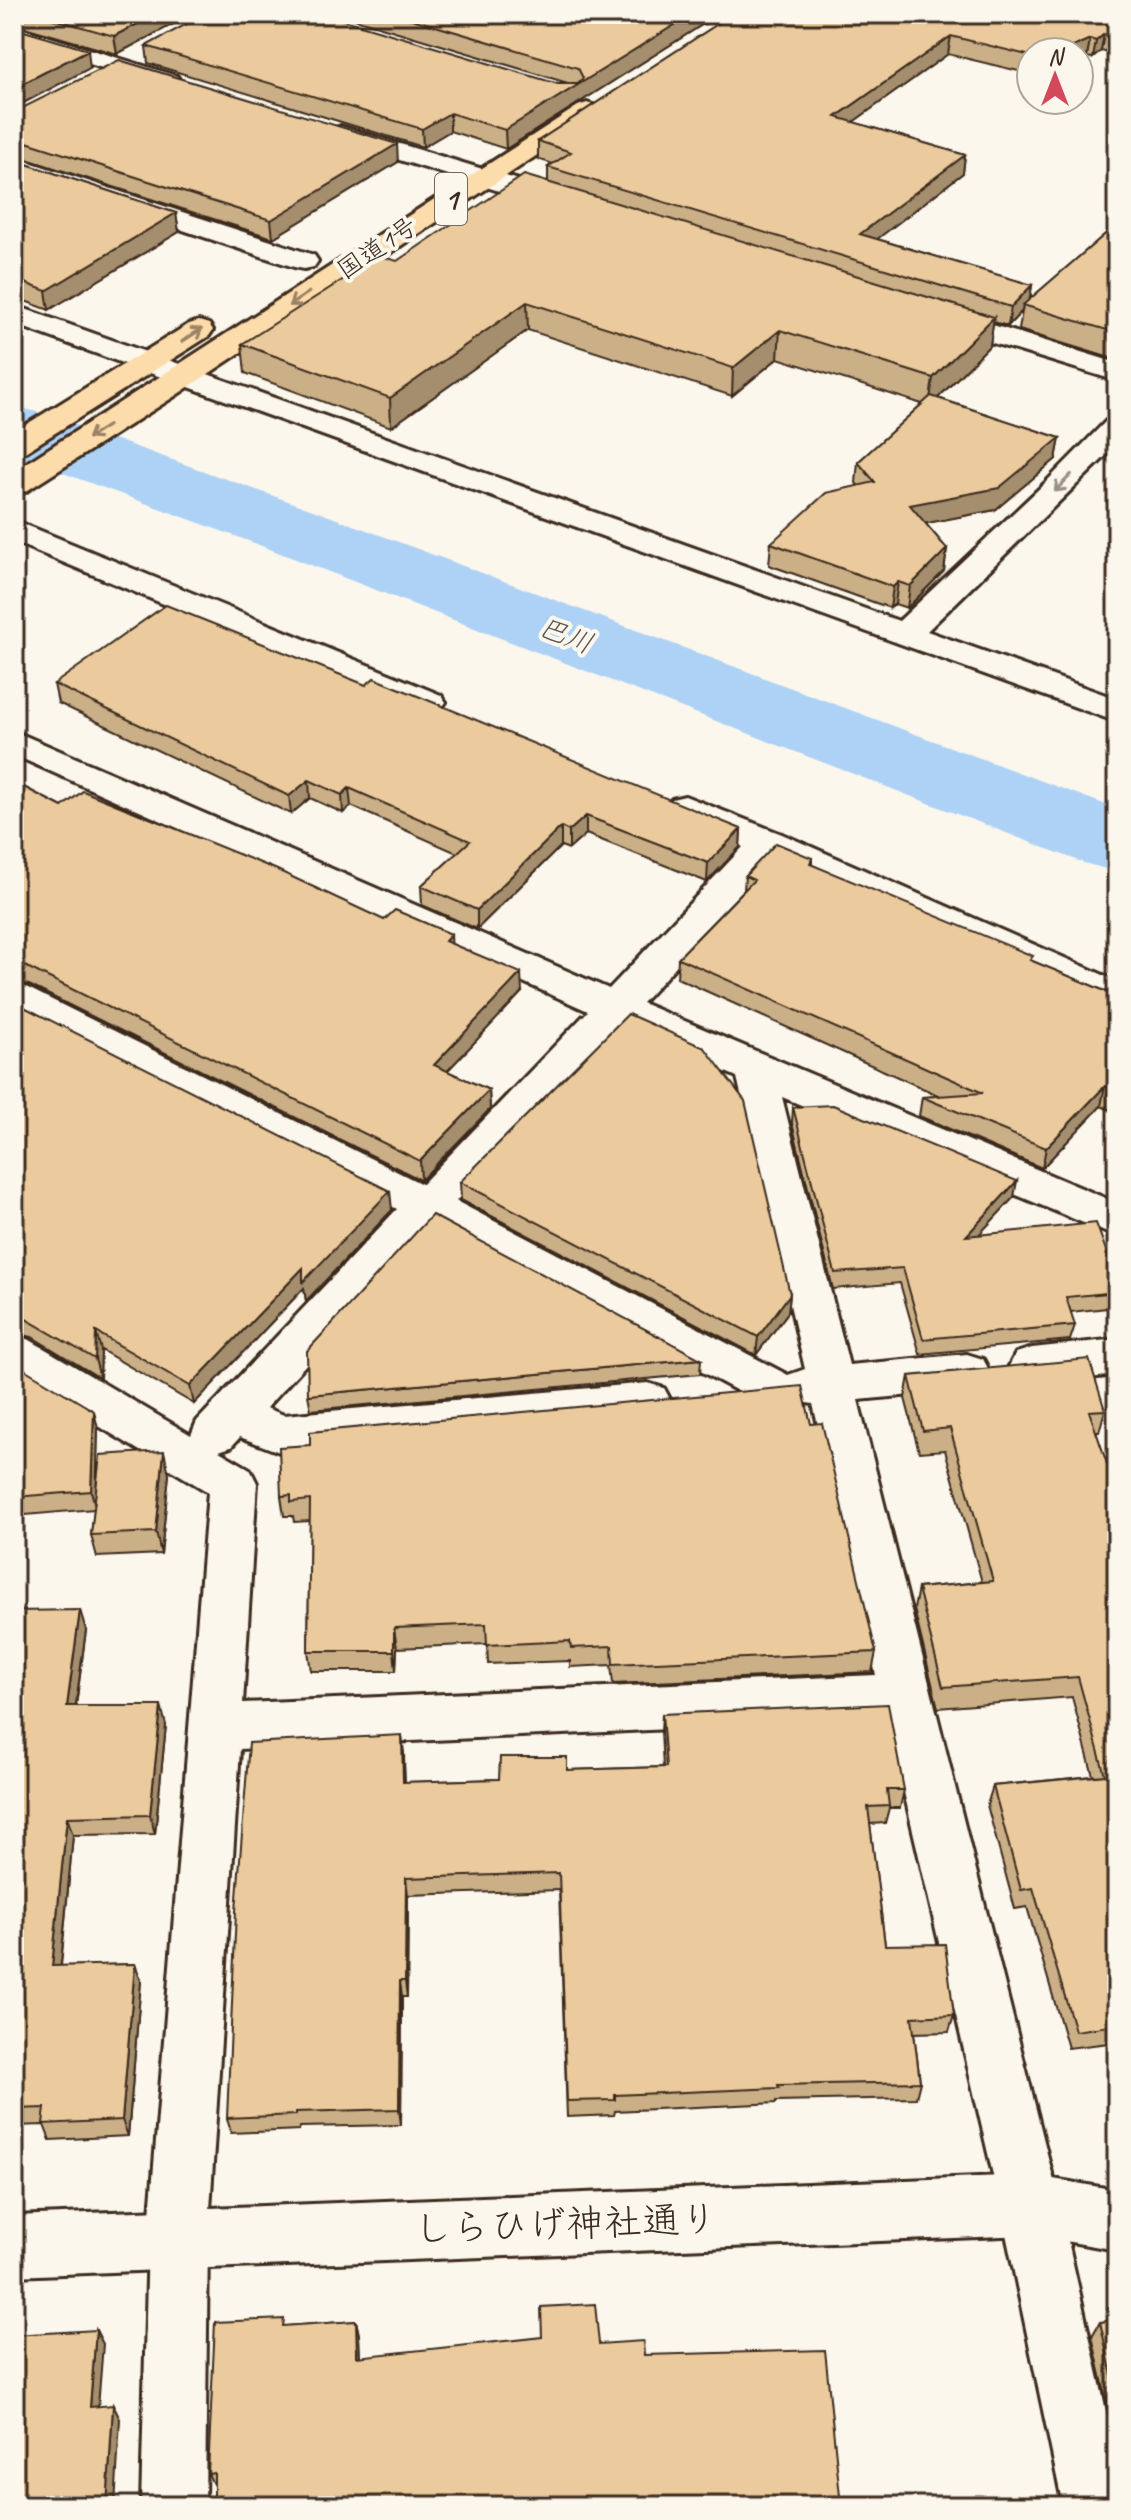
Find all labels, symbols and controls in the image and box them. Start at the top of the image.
north arrow [1015,36,1095,116]
text: N [1048,43,1065,71]
road number: 1 [435,173,467,225]
street label: 国道1号 [331,209,423,287]
one-way arrow [289,291,311,308]
one-way arrow [181,326,203,343]
one-way arrow [87,424,110,440]
one-way arrow [1054,473,1073,492]
water label: 巴川 [534,609,598,661]
street label: しらひげ神社通り [413,2195,719,2253]

